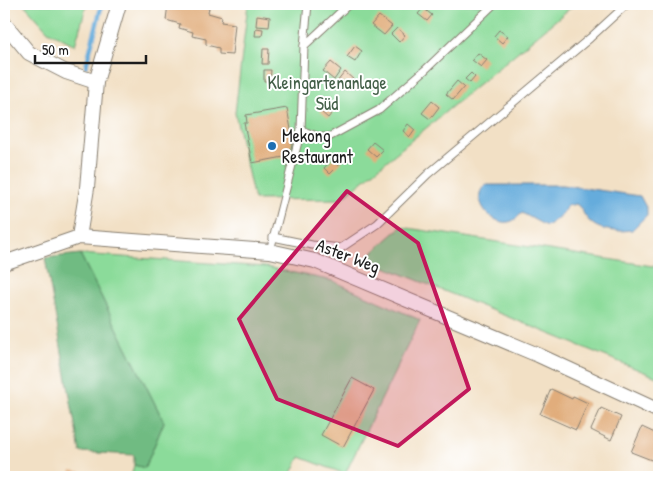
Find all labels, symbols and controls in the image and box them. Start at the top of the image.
scale bar [35,32,146,64]
text: 50 m [42,39,69,60]
park label: Kleingartenanlage Süd [267,70,387,116]
place label: Mekong Restaurant [282,123,354,169]
marker: Mekong Restaurant [266,140,278,152]
street label: Aster Weg [313,232,384,279]

